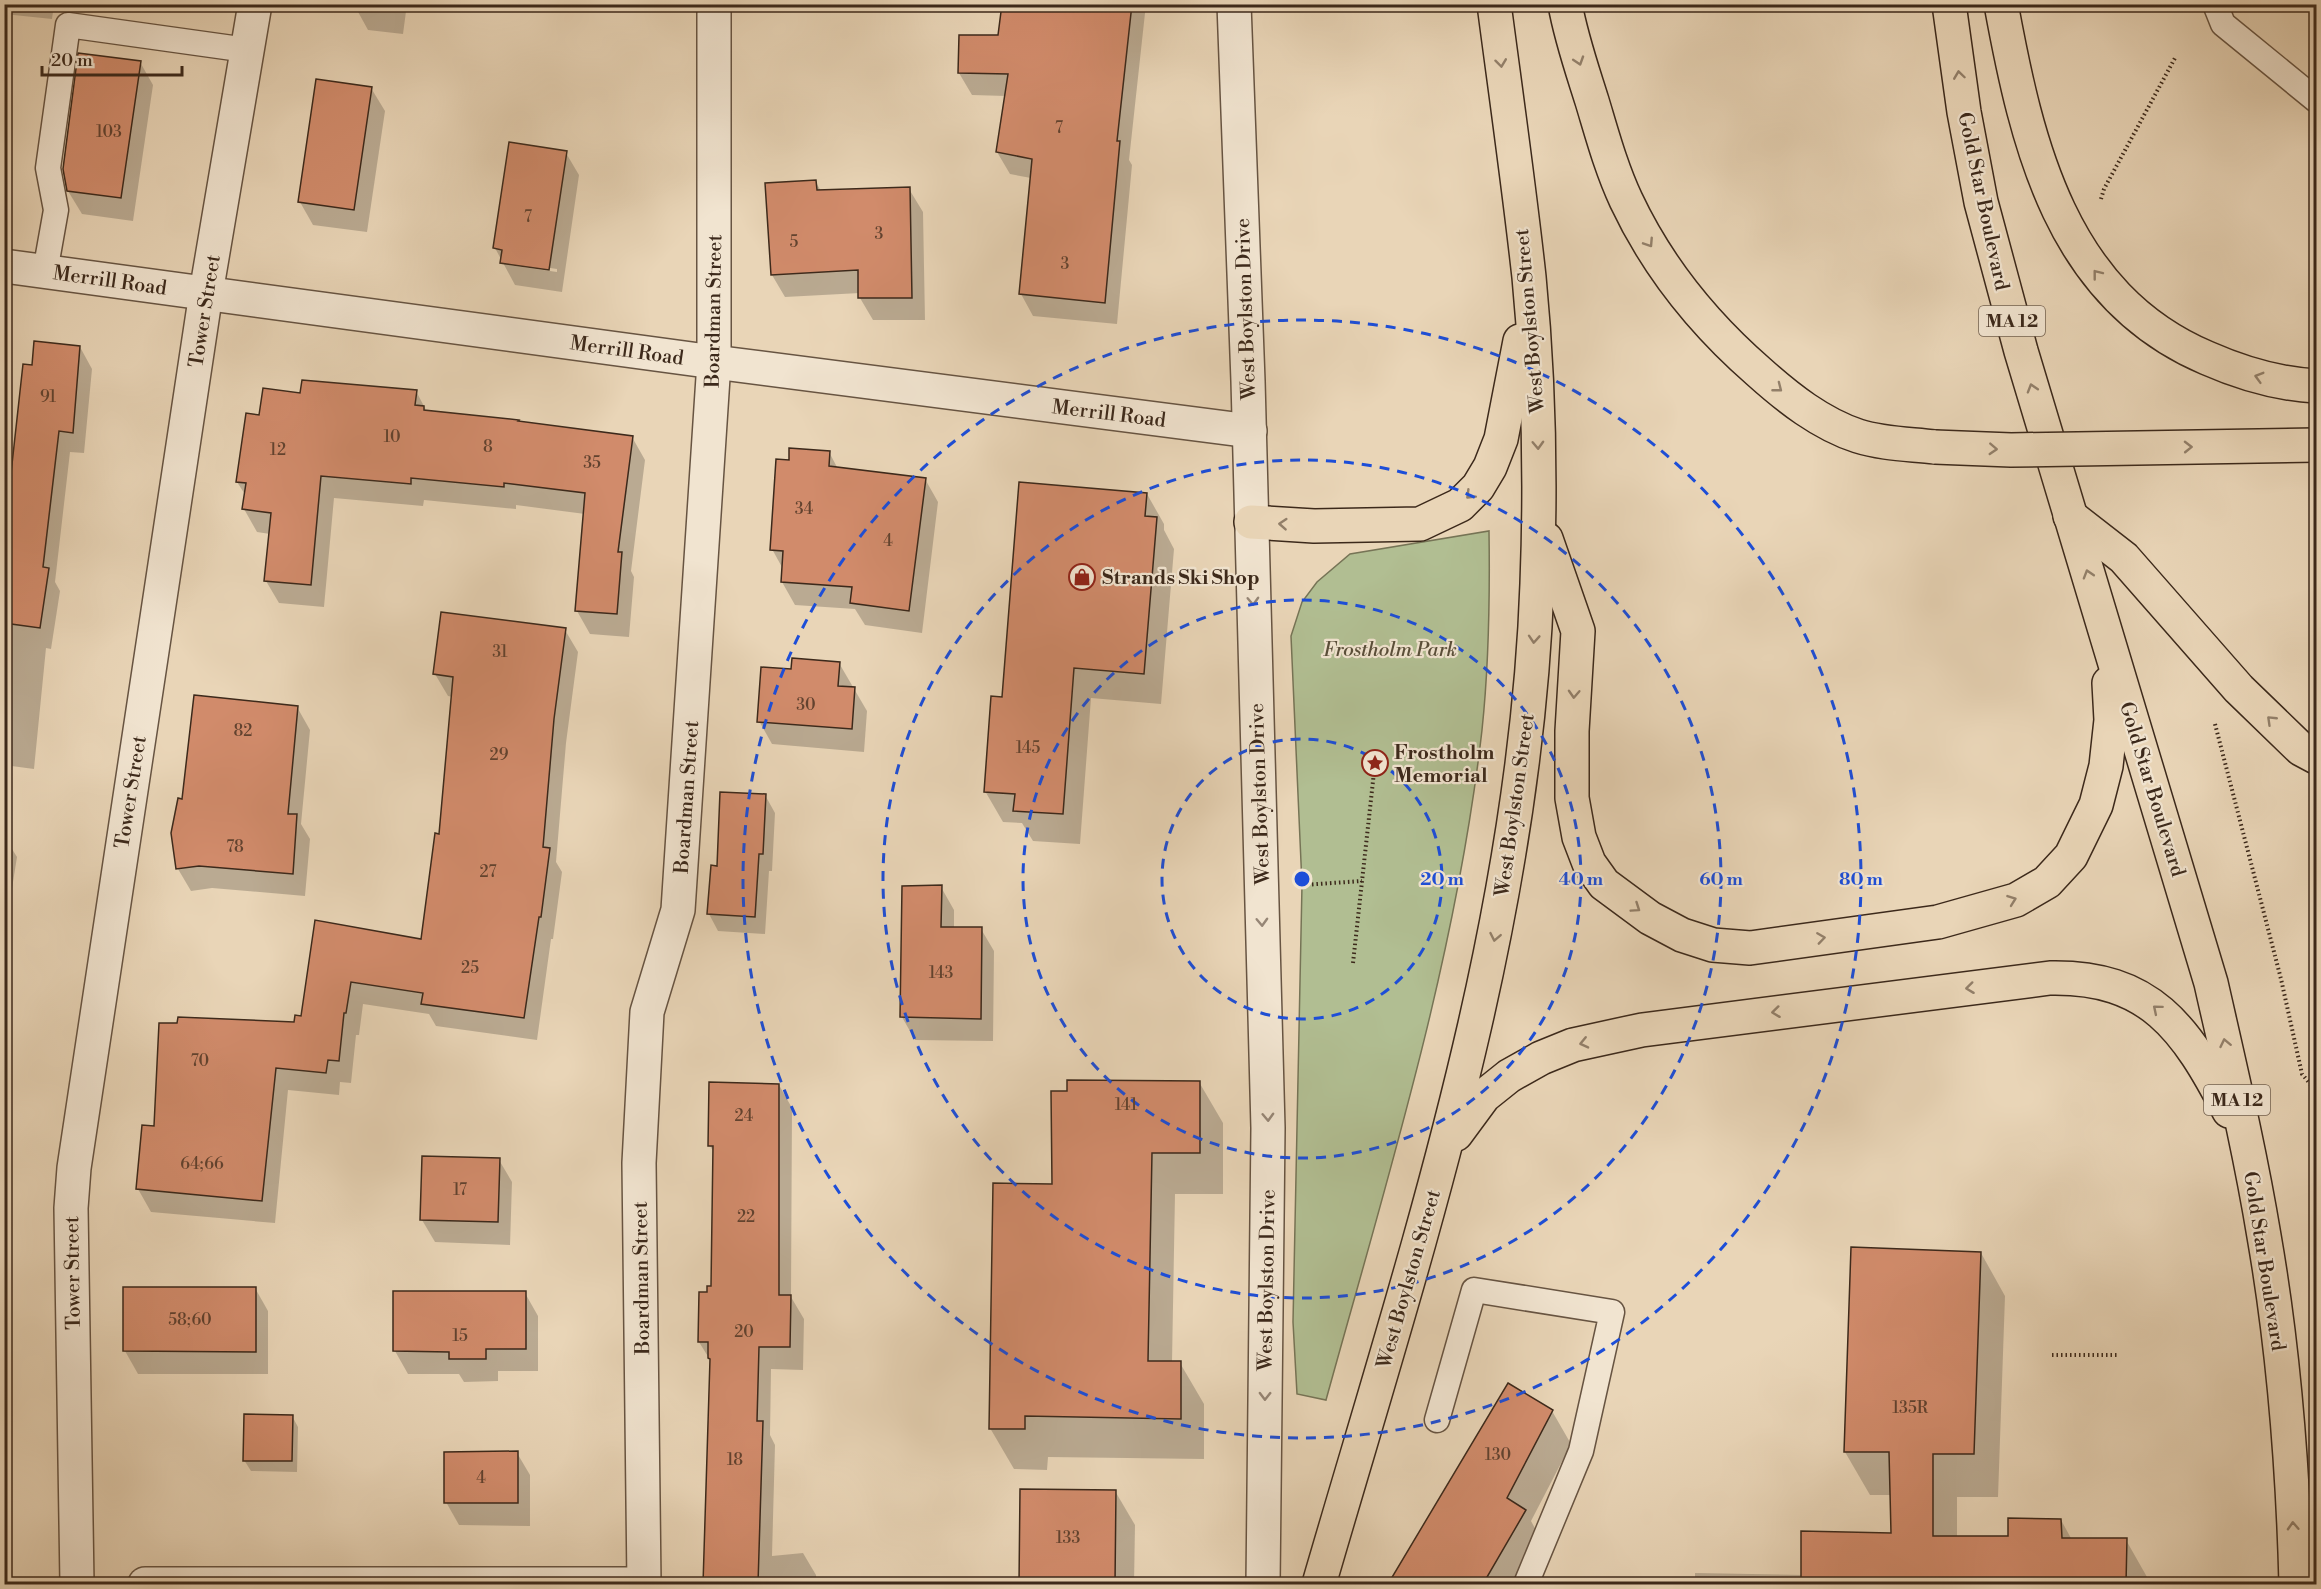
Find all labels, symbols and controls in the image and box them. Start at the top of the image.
scale bar [42,39,182,77]
text: 20 m [51,49,93,72]
one-way arrow [1572,55,1585,66]
one-way arrow [1495,58,1507,67]
one-way arrow [1954,71,1966,80]
street label: Gold Star Boulevard [1951,110,2014,293]
house number: 7 [1055,118,1063,138]
house number: 103 [96,122,122,142]
house number: 7 [524,207,532,227]
street label: West Boylston Drive [1231,218,1262,401]
house number: 3 [875,224,884,244]
street label: West Boylston Street [1510,228,1551,415]
house number: 5 [790,232,799,252]
street label: Boardman Street [701,234,728,389]
one-way arrow [1642,236,1653,247]
street label: Tower Street [184,253,227,369]
house number: 3 [1061,254,1070,274]
street label: Merrill Road [51,261,169,302]
one-way arrow [2094,270,2105,281]
road number: MA 12 [1979,306,2045,336]
street label: Merrill Road [568,331,686,372]
one-way arrow [2254,371,2264,384]
one-way arrow [1771,380,1782,391]
one-way arrow [2027,383,2039,394]
house number: 91 [40,387,56,407]
street label: Merrill Road [1050,395,1168,434]
house number: 10 [384,427,401,447]
house number: 8 [483,437,493,457]
house number: 12 [270,440,286,460]
one-way arrow [1532,440,1545,449]
one-way arrow [2184,441,2193,453]
one-way arrow [1989,443,1998,456]
house number: 35 [583,453,601,473]
one-way arrow [1466,488,1477,499]
house number: 34 [795,499,814,519]
one-way arrow [1279,517,1288,530]
house number: 4 [883,531,893,551]
shop icon: Strands Ski Shop [1067,562,1097,592]
place label: Strands Ski Shop [1102,566,1260,591]
one-way arrow [2083,569,2095,580]
one-way arrow [1247,597,1259,606]
one-way arrow [1527,635,1540,644]
park label: Frostholm Park [1323,638,1457,663]
house number: 31 [492,642,508,662]
one-way arrow [1568,690,1581,699]
house number: 30 [796,695,816,715]
street label: Gold Star Boulevard [2113,699,2190,881]
street label: West Boylston Drive [1245,703,1276,886]
street label: West Boylston Street [1490,712,1541,900]
one-way arrow [2268,717,2279,728]
street label: Boardman Street [670,720,705,875]
house number: 82 [234,721,252,741]
street label: Tower Street [110,734,153,850]
house number: 145 [1016,738,1040,758]
place label: Frostholm Memorial [1394,741,1494,789]
house number: 29 [490,745,509,765]
place icon: Frostholm Memorial [1360,748,1390,778]
house number: 78 [226,837,244,857]
house number: 27 [479,862,497,882]
text: 20 m [1420,868,1464,891]
text: 40 m [1559,868,1604,891]
text: 60 m [1699,868,1743,891]
text: 80 m [1839,868,1884,891]
centre of rings [1292,869,1312,889]
one-way arrow [2006,895,2017,908]
one-way arrow [1630,901,1640,913]
one-way arrow [1256,917,1269,926]
one-way arrow [1489,931,1502,941]
one-way arrow [1817,933,1826,945]
house number: 25 [461,958,479,978]
house number: 143 [929,963,953,983]
one-way arrow [1965,981,1974,994]
one-way arrow [2153,1005,2163,1016]
one-way arrow [1772,1006,1781,1018]
one-way arrow [1579,1036,1589,1049]
one-way arrow [2219,1038,2232,1048]
house number: 70 [191,1051,209,1071]
road number: MA 12 [2204,1085,2270,1115]
house number: 141 [1115,1095,1137,1115]
house number: 24 [735,1106,754,1126]
one-way arrow [1262,1112,1274,1121]
house number: 64;66 [180,1154,224,1174]
street label: Gold Star Boulevard [2237,1170,2290,1354]
house number: 17 [453,1180,467,1200]
street label: West Boylston Street [1372,1187,1447,1373]
street label: West Boylston Drive [1253,1189,1282,1372]
street label: Boardman Street [629,1201,656,1356]
house number: 22 [737,1207,755,1227]
street label: Tower Street [60,1216,87,1330]
house number: 58;60 [168,1310,212,1330]
house number: 20 [734,1322,754,1342]
house number: 15 [452,1326,468,1346]
one-way arrow [1259,1391,1271,1400]
house number: 135R [1892,1398,1929,1418]
house number: 130 [1485,1445,1511,1465]
house number: 18 [727,1450,743,1470]
house number: 4 [476,1468,486,1488]
one-way arrow [2286,1522,2299,1531]
house number: 133 [1056,1528,1080,1548]

